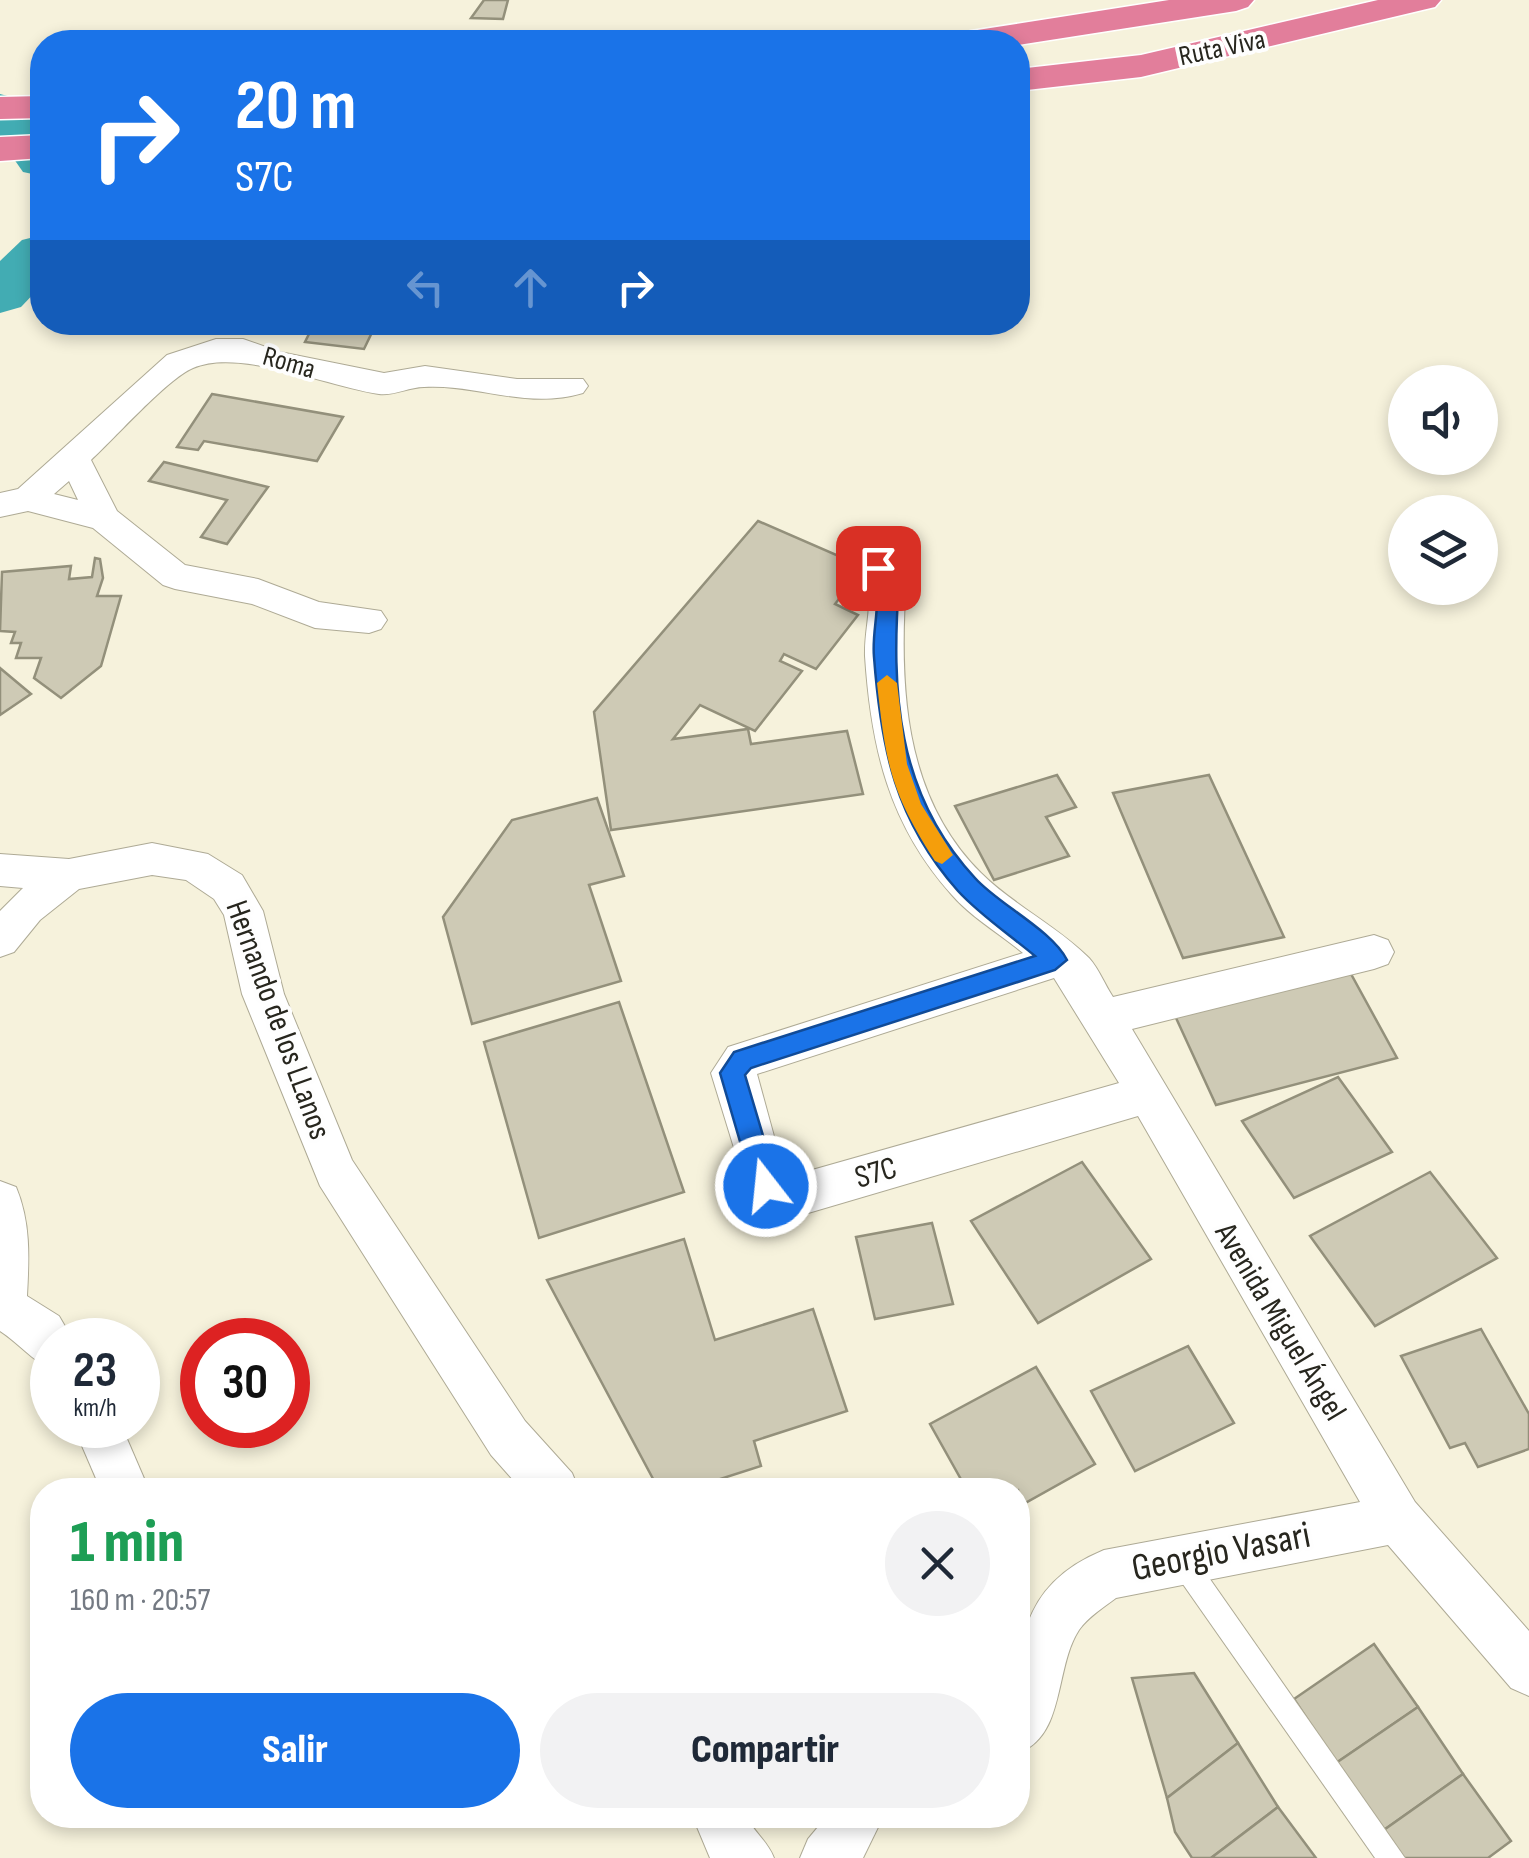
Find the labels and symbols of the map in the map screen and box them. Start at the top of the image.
street label: Ruta Viva [1176,23,1268,73]
street label: Roma [259,340,319,386]
pin [836,526,921,611]
street label: Hernando de los LLanos [217,895,339,1145]
position arrow [714,1134,818,1238]
street label: S7C [851,1148,901,1198]
street label: Avenida Miguel Ángel [1205,1215,1354,1428]
speed limit sign: 30 [180,1318,310,1448]
street label: Georgio Vasari [1128,1513,1314,1591]

